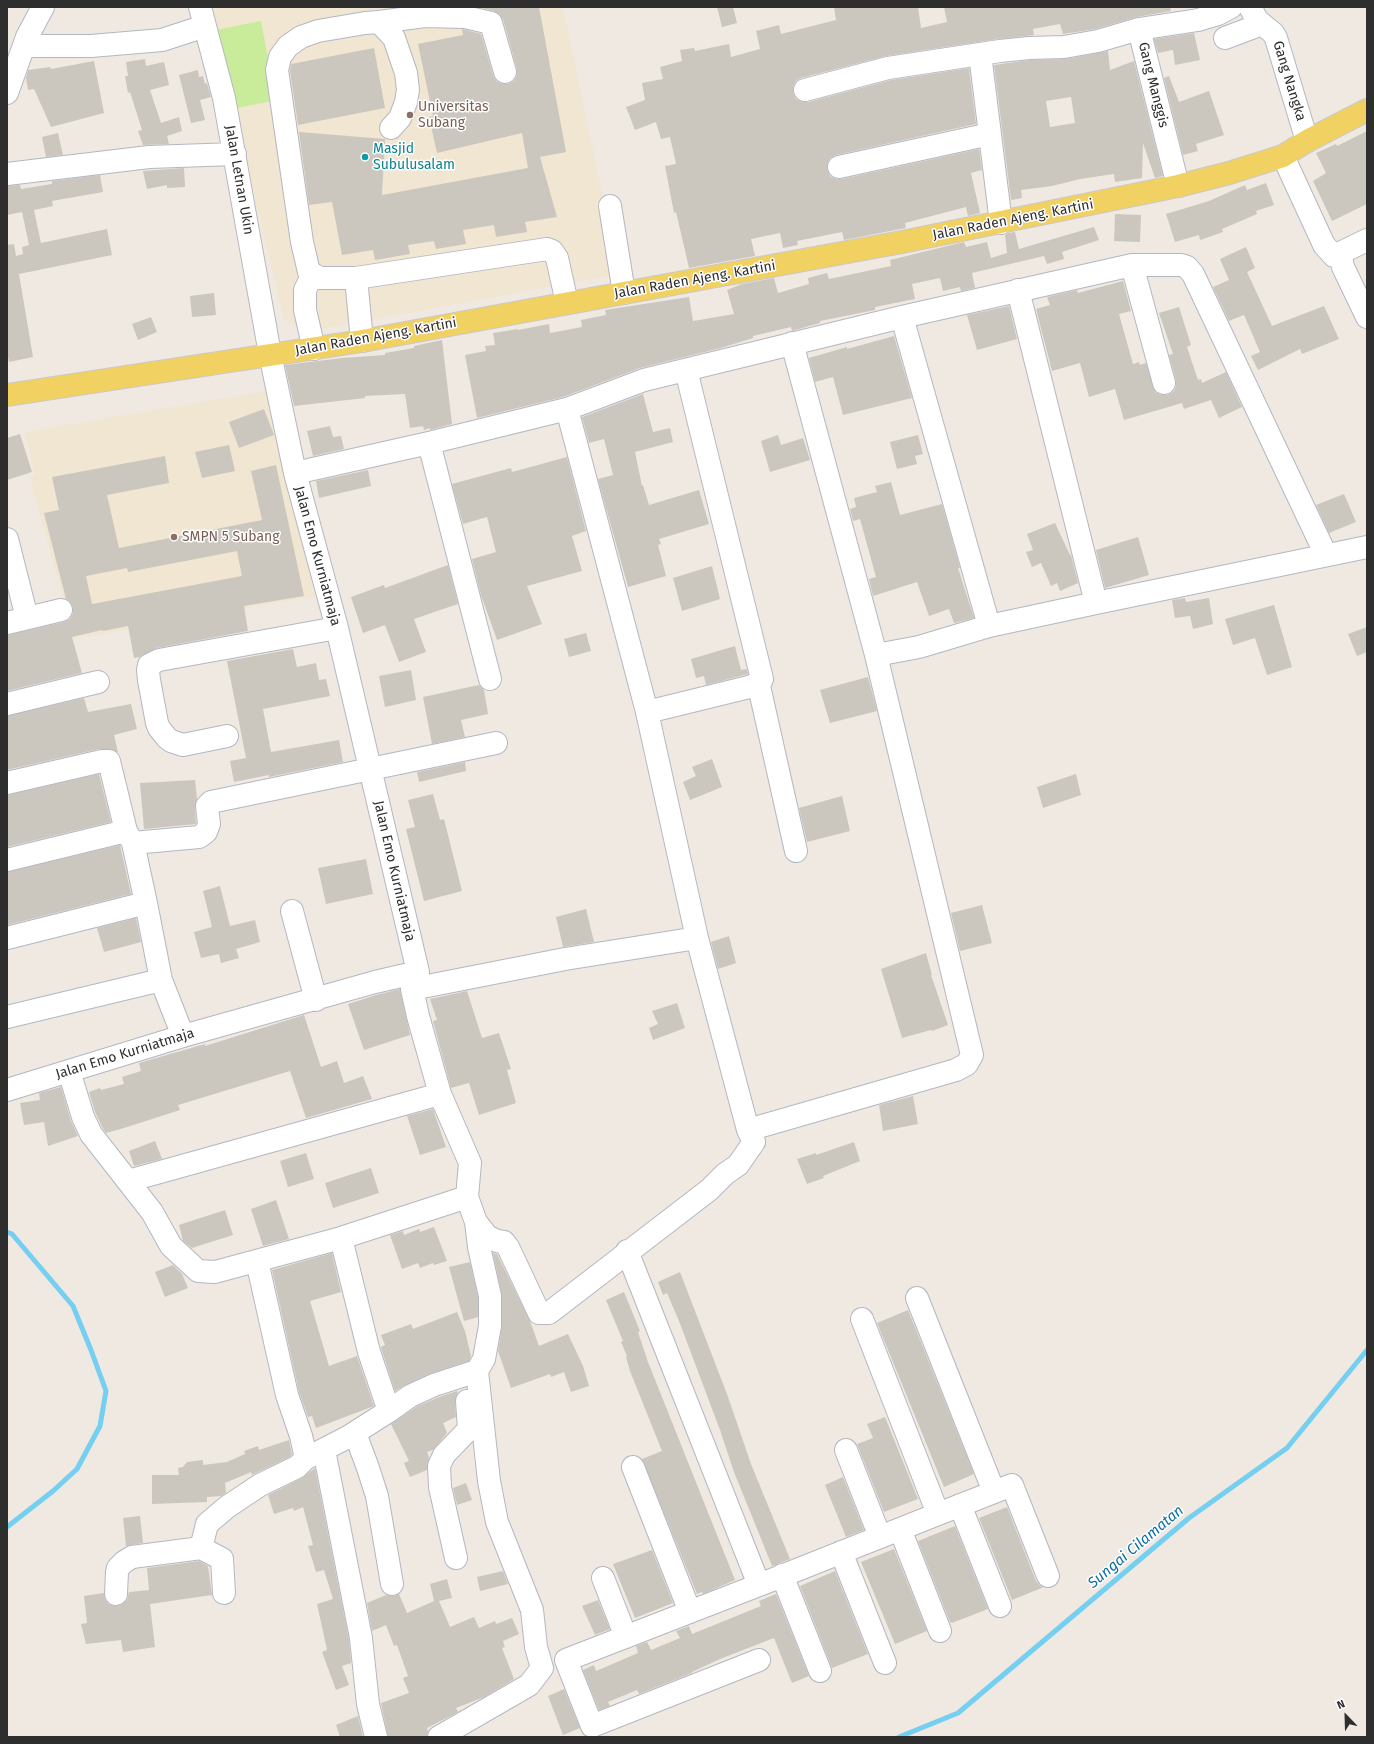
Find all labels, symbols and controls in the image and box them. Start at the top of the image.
street label: Gang Nangka [1269,39,1309,123]
street label: Gang Manggis [1134,41,1172,129]
place label: Universitas Subang [418,99,489,132]
marker: Universitas Subang [405,110,415,120]
street label: Jalan Letnan Ukin [221,124,257,236]
place label: Masjid Subulusalam [373,141,455,174]
marker: Masjid Subulusalam [360,152,370,162]
street label: Jalan Raden Ajeng. Kartini [931,196,1095,244]
street label: Jalan Raden Ajeng. Kartini [613,258,777,302]
street label: Jalan Raden Ajeng. Kartini [294,315,458,359]
street label: Jalan Emo Kurniatmaja [290,484,344,628]
place label: SMPN 5 Subang [182,529,280,545]
marker: SMPN 5 Subang [169,532,179,542]
street label: Jalan Emo Kurniatmaja [370,799,418,943]
street label: Jalan Emo Kurniatmaja [54,1025,196,1083]
water label: Sungai Cilamatan [1084,1502,1188,1592]
north arrow [1326,1696,1366,1736]
text: N [1335,1697,1347,1712]

